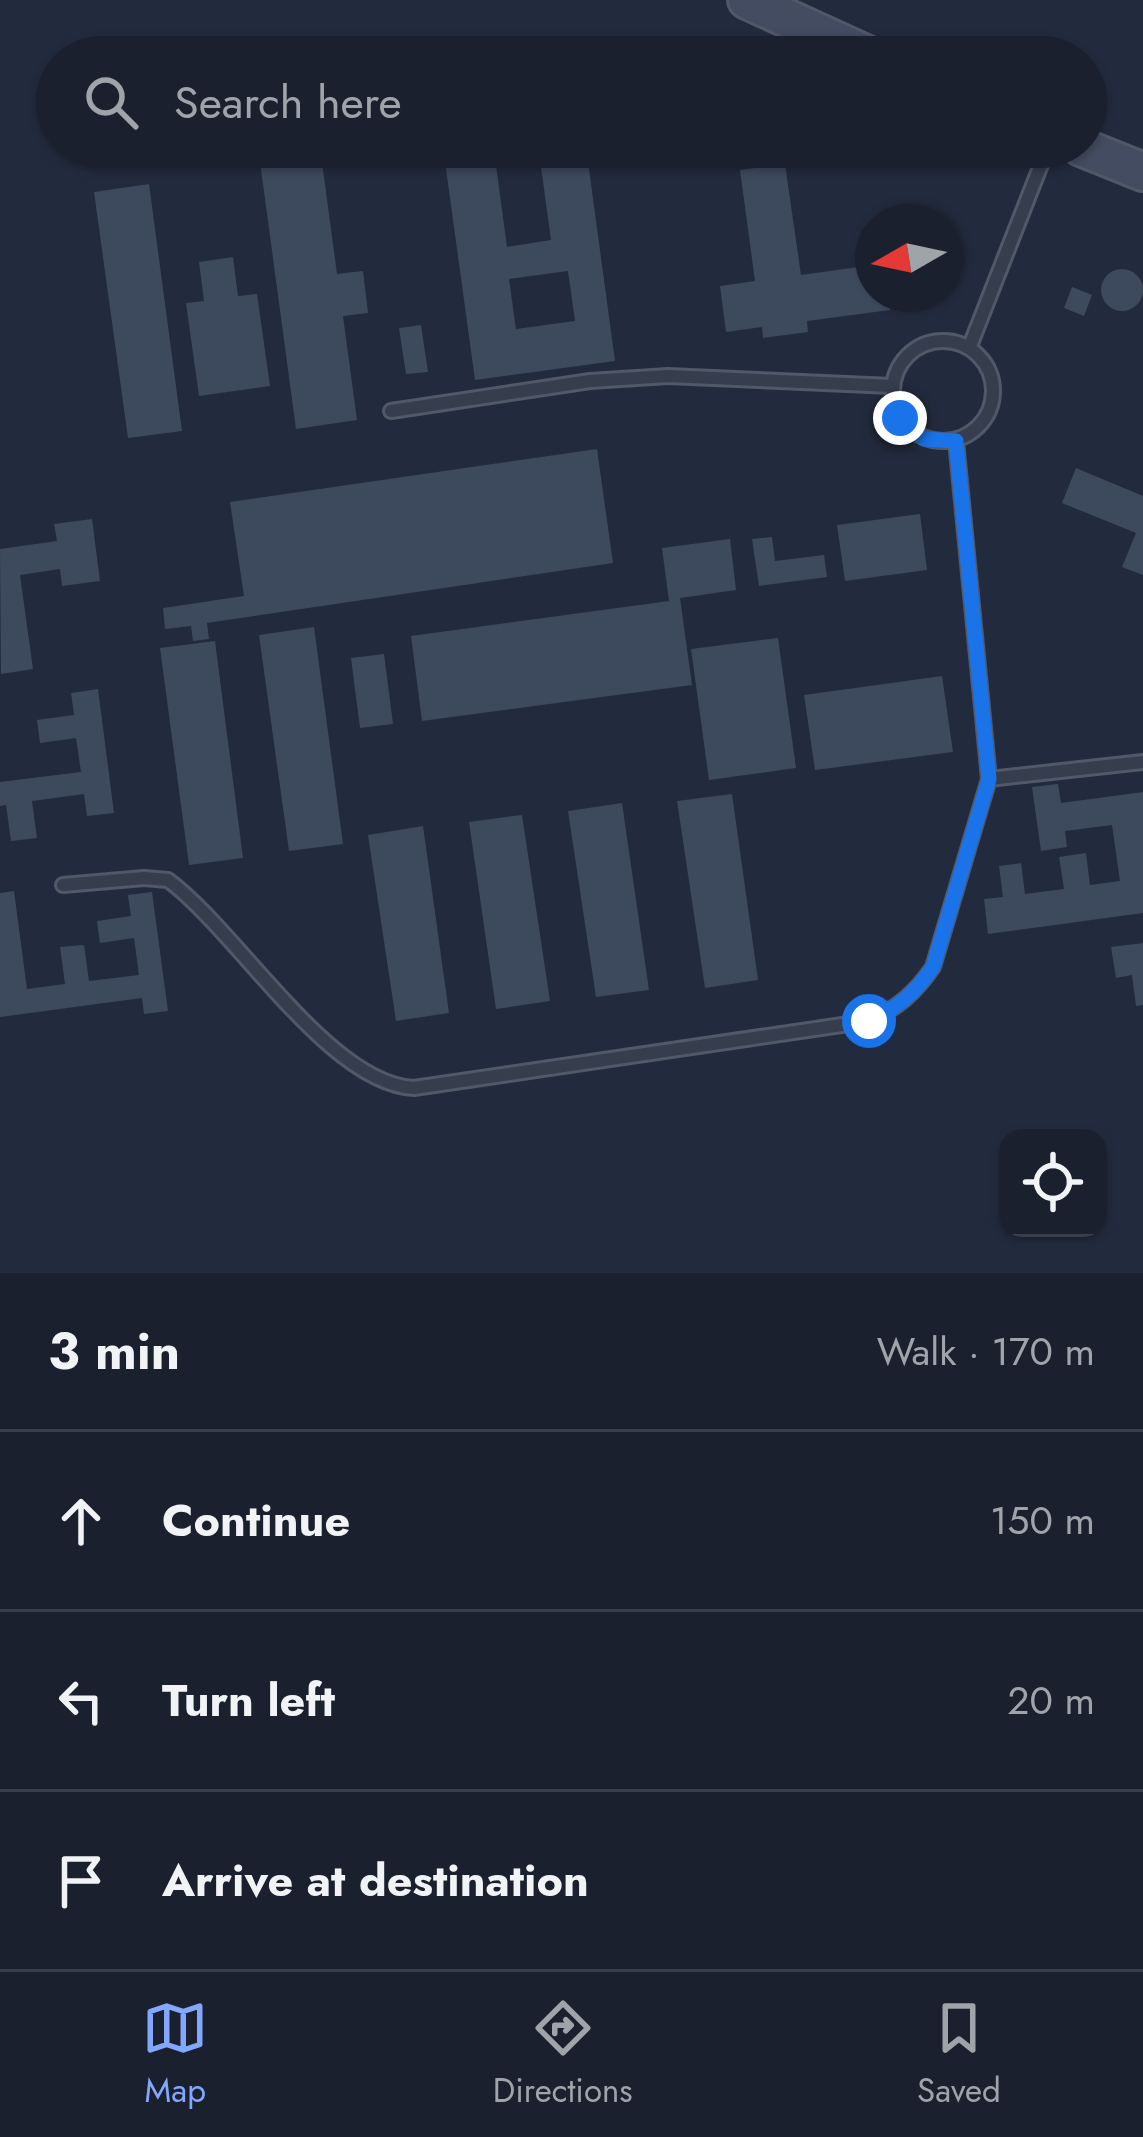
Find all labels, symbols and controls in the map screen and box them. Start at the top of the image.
search box [36,36,1107,168]
icon: search [78,69,144,135]
text: Search here [174,70,402,135]
north arrow [855,204,963,312]
route end [873,391,927,445]
route start [842,994,896,1048]
map controls [999,1129,1107,1237]
button: locate [999,1129,1107,1237]
text: 3 min [48,1314,180,1388]
text: Walk · 170 m [877,1323,1095,1380]
icon: ahead [48,1488,114,1554]
text: Continue [162,1488,350,1553]
text: 150 m [990,1492,1095,1549]
icon: left [48,1668,114,1734]
text: Turn left [162,1668,335,1733]
text: 20 m [1007,1672,1095,1729]
icon: arrive [48,1848,114,1914]
text: Arrive at destination [162,1848,589,1913]
tab: Map [142,1995,208,2114]
tab: Directions [493,1995,633,2114]
tab: Saved [917,1995,1001,2114]

